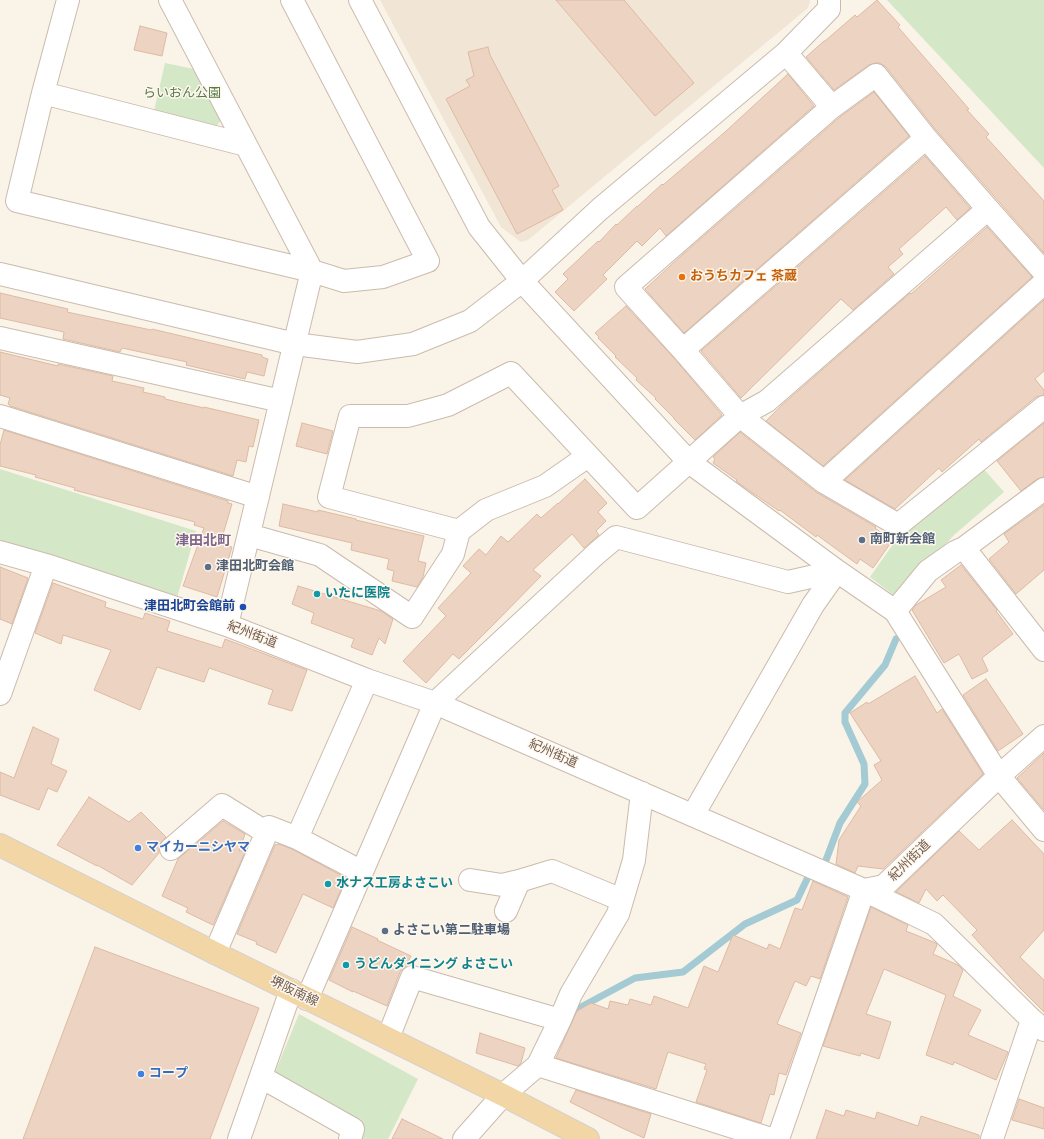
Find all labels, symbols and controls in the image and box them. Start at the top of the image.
park label: らいおん公園 [143,86,221,102]
place label: おうちカフェ 茶蔵 [690,269,797,285]
marker: おうちカフェ 茶蔵 [677,272,687,282]
place label: 南町新会館 [870,532,935,548]
district label: 津田北町 [175,533,231,549]
marker: 南町新会館 [857,535,867,545]
place label: 津田北町会館 [216,559,294,575]
marker: 津田北町会館 [203,562,213,572]
place label: いたに医院 [325,586,390,602]
marker: いたに医院 [312,589,322,599]
place label: 津田北町会館前 [144,599,235,615]
marker: 津田北町会館前 [238,602,248,612]
street label: 紀州街道 [225,618,279,652]
street label: 紀州街道 [526,736,580,772]
street label: 紀州街道 [886,837,934,885]
place label: マイカーニシヤマ [146,840,250,856]
marker: マイカーニシヤマ [133,843,143,853]
place label: 水ナス工房よさこい [336,876,453,892]
marker: 水ナス工房よさこい [323,879,333,889]
place label: よさこい第二駐車場 [393,923,510,939]
marker: よさこい第二駐車場 [380,926,390,936]
place label: うどんダイニング よさこい [354,957,513,973]
marker: うどんダイニング よさこい [341,960,351,970]
street label: 堺阪南線 [267,974,321,1010]
place label: コープ [149,1066,188,1082]
marker: コープ [136,1069,146,1079]

